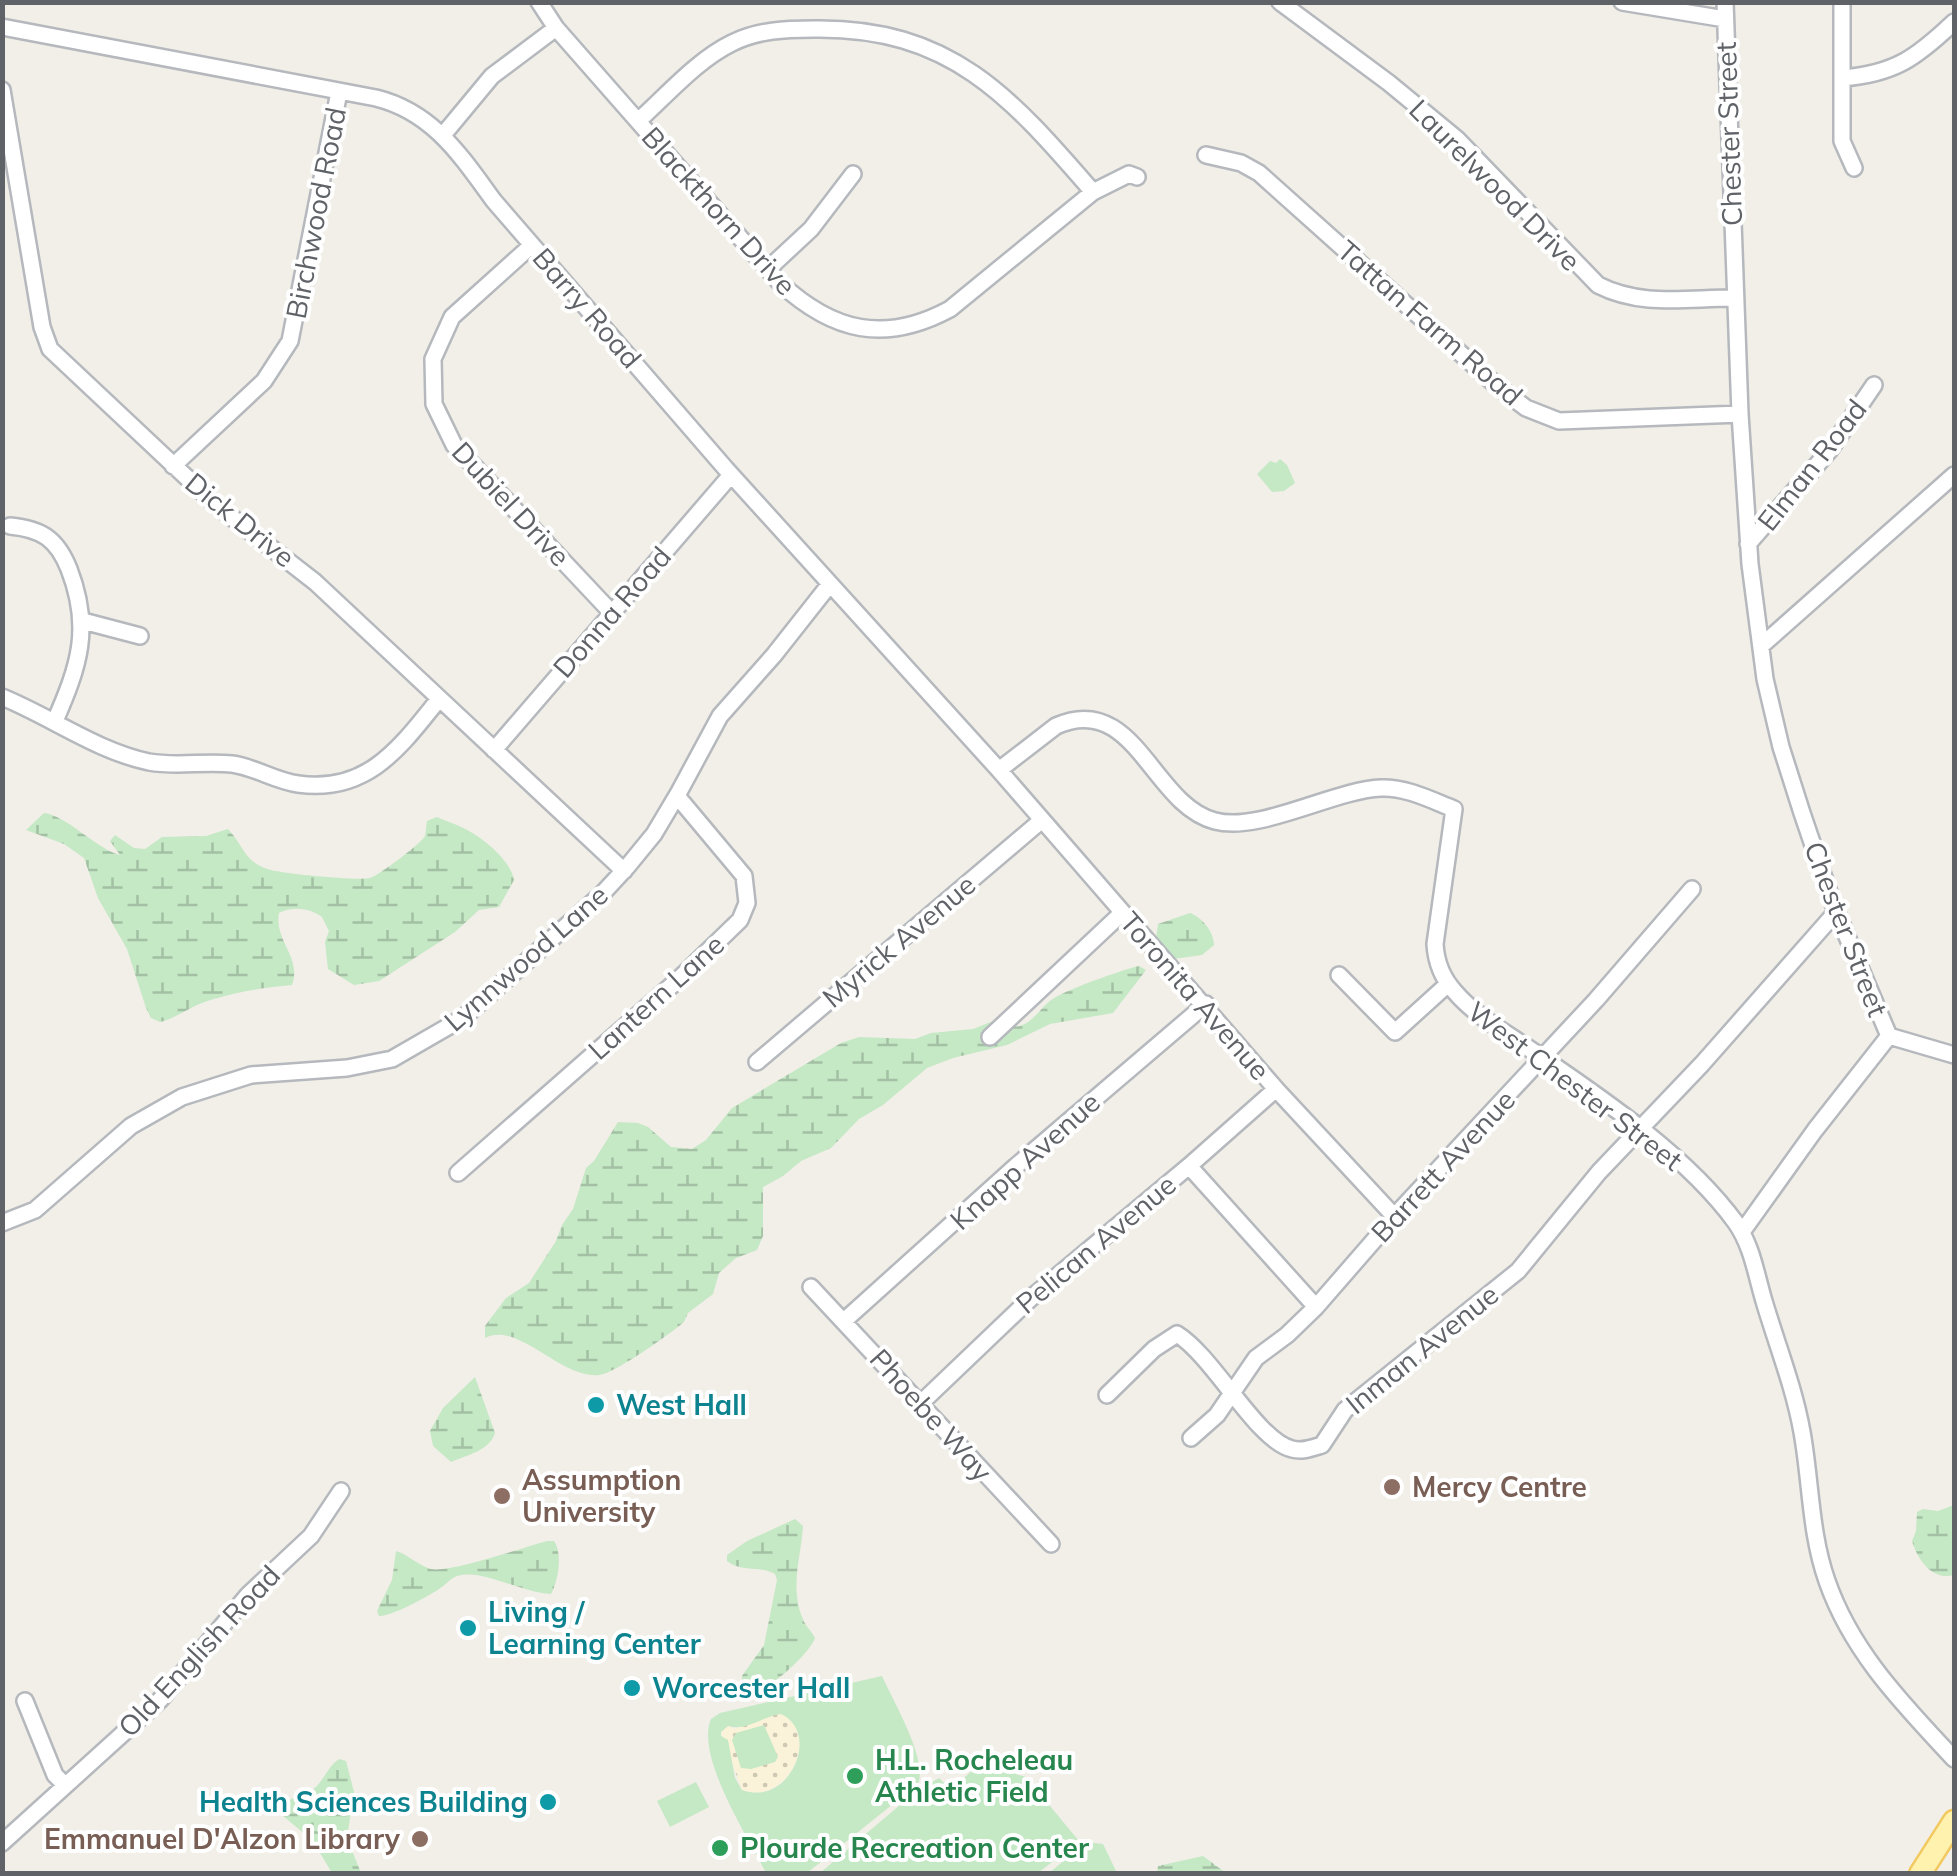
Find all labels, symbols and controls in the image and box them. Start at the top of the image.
street label: Chester Street [1708,41,1749,227]
street label: Laurelwood Drive [1402,92,1588,278]
street label: Birchwood Road [278,104,353,322]
street label: Blackthorn Drive [635,119,804,302]
street label: Tattan Farm Road [1331,233,1530,413]
street label: Barry Road [526,240,649,375]
street label: Elman Road [1750,392,1874,537]
street label: Dubiel Drive [445,434,578,573]
street label: Dick Drive [178,465,302,574]
street label: Donna Road [545,539,678,684]
street label: Chester Street [1797,836,1896,1021]
street label: Myrick Avenue [815,867,982,1015]
street label: Lynnwood Lane [437,877,615,1038]
street label: Toronita Avenue [1113,904,1278,1087]
street label: Lantern Lane [580,926,731,1067]
street label: West Chester Street [1461,993,1690,1178]
street label: Barrett Avenue [1363,1082,1522,1249]
street label: Knapp Avenue [943,1084,1107,1237]
street label: Pelican Avenue [1009,1167,1183,1321]
street label: Inman Avenue [1338,1276,1505,1421]
street label: Phoebe Way [863,1341,1000,1488]
place label: West Hall [616,1387,747,1422]
marker: West Hall [585,1394,607,1416]
place label: Assumption University [522,1462,681,1529]
place label: Mercy Centre [1412,1469,1587,1504]
marker: Mercy Centre [1381,1476,1403,1498]
marker: Assumption University [491,1485,513,1507]
street label: Old English Road [110,1558,287,1744]
place label: Living / Learning Center [488,1594,701,1661]
marker: Living / Learning Center [457,1617,479,1639]
place label: Worcester Hall [652,1670,850,1705]
marker: Worcester Hall [621,1677,643,1699]
place label: H.L. Rocheleau Athletic Field [875,1742,1073,1809]
marker: H.L. Rocheleau Athletic Field [844,1765,866,1787]
place label: Health Sciences Building [199,1784,528,1819]
marker: Health Sciences Building [537,1791,559,1813]
place label: Emmanuel D'Alzon Library [44,1821,401,1856]
marker: Emmanuel D'Alzon Library [409,1828,431,1850]
place label: Plourde Recreation Center [740,1830,1089,1865]
marker: Plourde Recreation Center [709,1837,731,1859]

